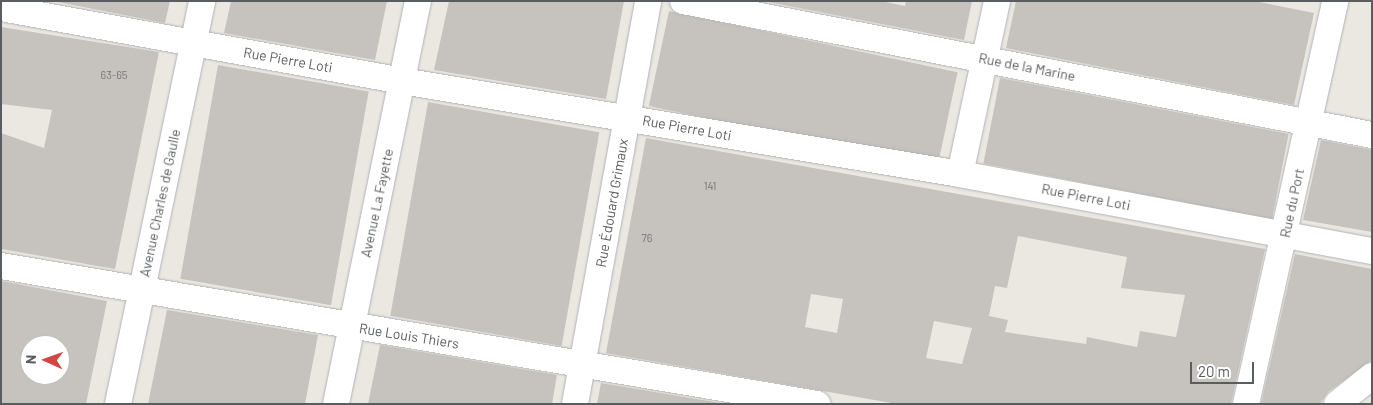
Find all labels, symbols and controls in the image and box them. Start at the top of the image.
street label: Rue Pierre Loti [242,44,334,76]
street label: Rue de la Marine [977,49,1077,85]
house number: 63-65 [101,68,127,82]
street label: Rue Pierre Loti [641,112,733,144]
street label: Avenue Charles de Gaulle [136,128,184,278]
street label: Rue Édouard Grimaux [592,137,632,269]
street label: Avenue La Fayette [357,147,397,259]
street label: Rue du Port [1276,167,1308,239]
house number: 141 [704,179,716,193]
street label: Rue Pierre Loti [1040,180,1132,214]
house number: 76 [642,231,652,245]
street label: Rue Louis Thiers [358,320,460,352]
north arrow [20,335,70,385]
scale bar [1193,352,1257,384]
text: N [22,355,39,364]
text: 20 m [1198,362,1230,380]

